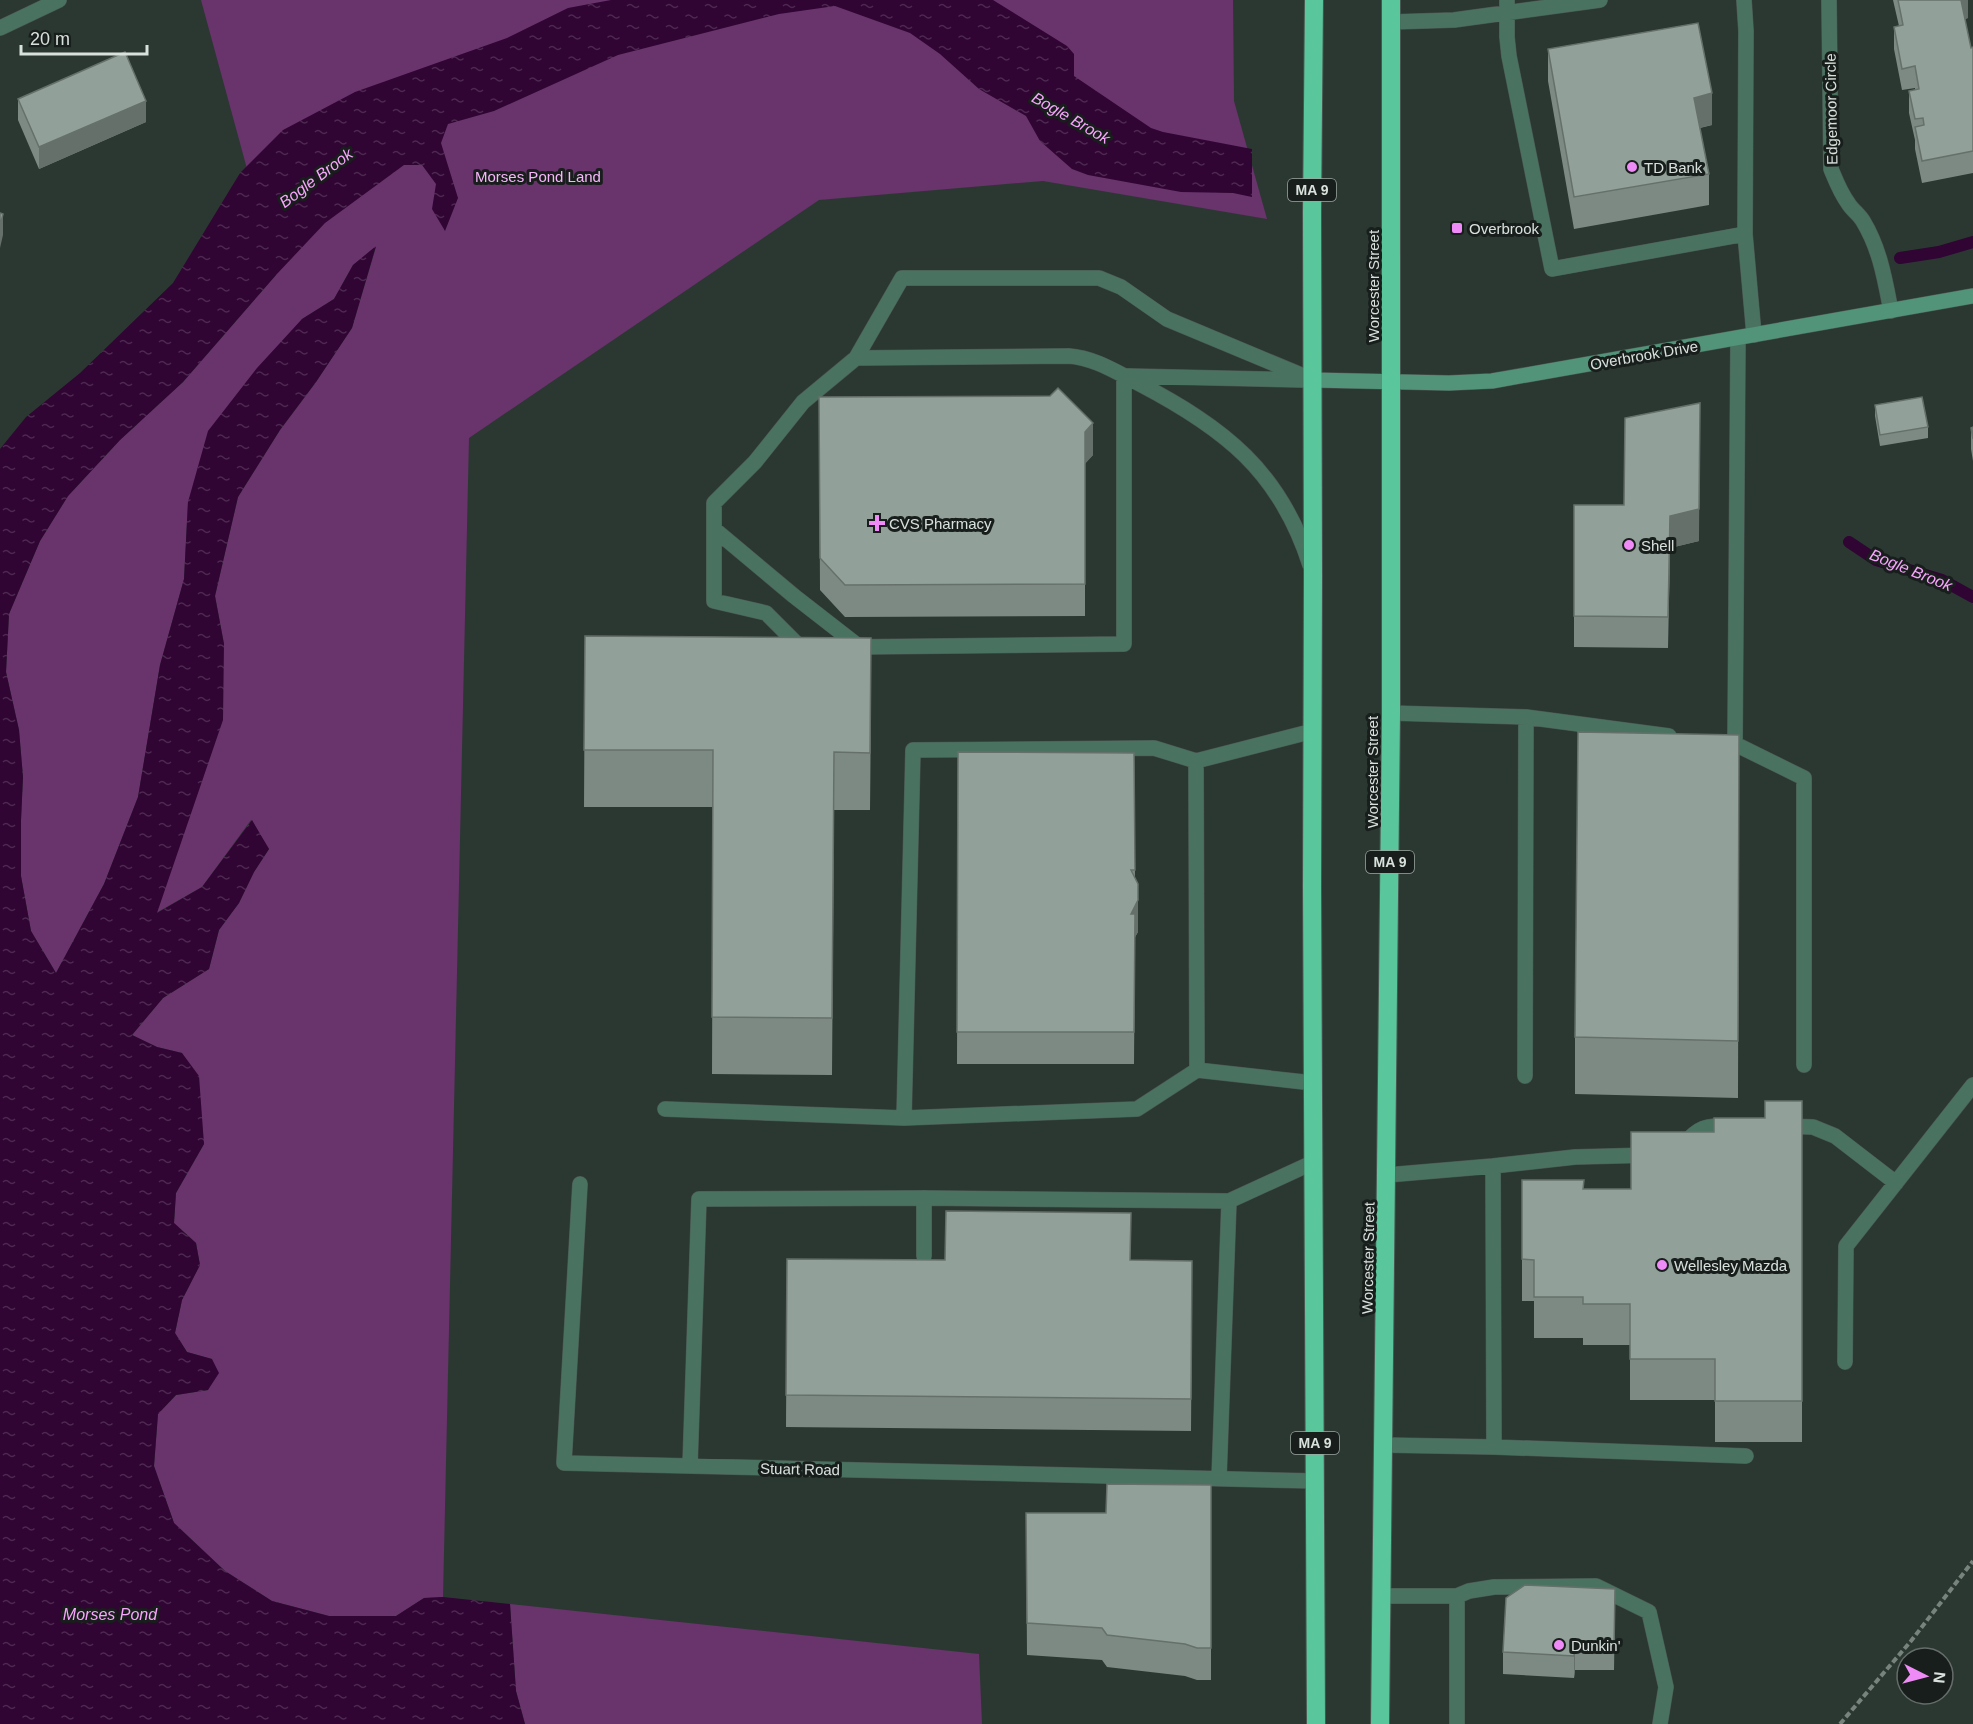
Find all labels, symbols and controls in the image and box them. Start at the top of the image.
scale bar [21,18,147,56]
text: 20 m [30,29,70,49]
street label: Edgemoor Circle [1822,53,1840,165]
water label: Bogle Brook [1029,89,1114,148]
water label: Bogle Brook [276,144,357,211]
place label: TD Bank [1644,159,1703,176]
marker: TD Bank [1625,160,1639,174]
park label: Morses Pond Land [475,168,601,185]
road number: MA 9 [1288,179,1336,201]
place label: Overbrook [1469,220,1540,237]
marker: Overbrook [1450,221,1464,235]
street label: Worcester Street [1365,229,1382,342]
street label: Overbrook Drive [1589,337,1699,373]
place label: CVS Pharmacy [889,515,992,532]
marker: CVS Pharmacy [870,516,884,530]
place label: Shell [1641,537,1674,554]
marker: Shell [1622,538,1636,552]
water label: Bogle Brook [1867,546,1956,595]
street label: Worcester Street [1364,715,1381,828]
road number: MA 9 [1366,851,1414,873]
street label: Worcester Street [1359,1201,1377,1314]
place label: Wellesley Mazda [1674,1257,1788,1274]
marker: Wellesley Mazda [1655,1258,1669,1272]
road number: MA 9 [1291,1432,1339,1454]
street label: Stuart Road [760,1460,840,1478]
water label: Morses Pond [63,1606,158,1623]
place label: Dunkin' [1571,1637,1621,1654]
marker: Dunkin' [1552,1638,1566,1652]
north arrow [1895,1646,1955,1706]
text: N [1930,1671,1948,1684]

